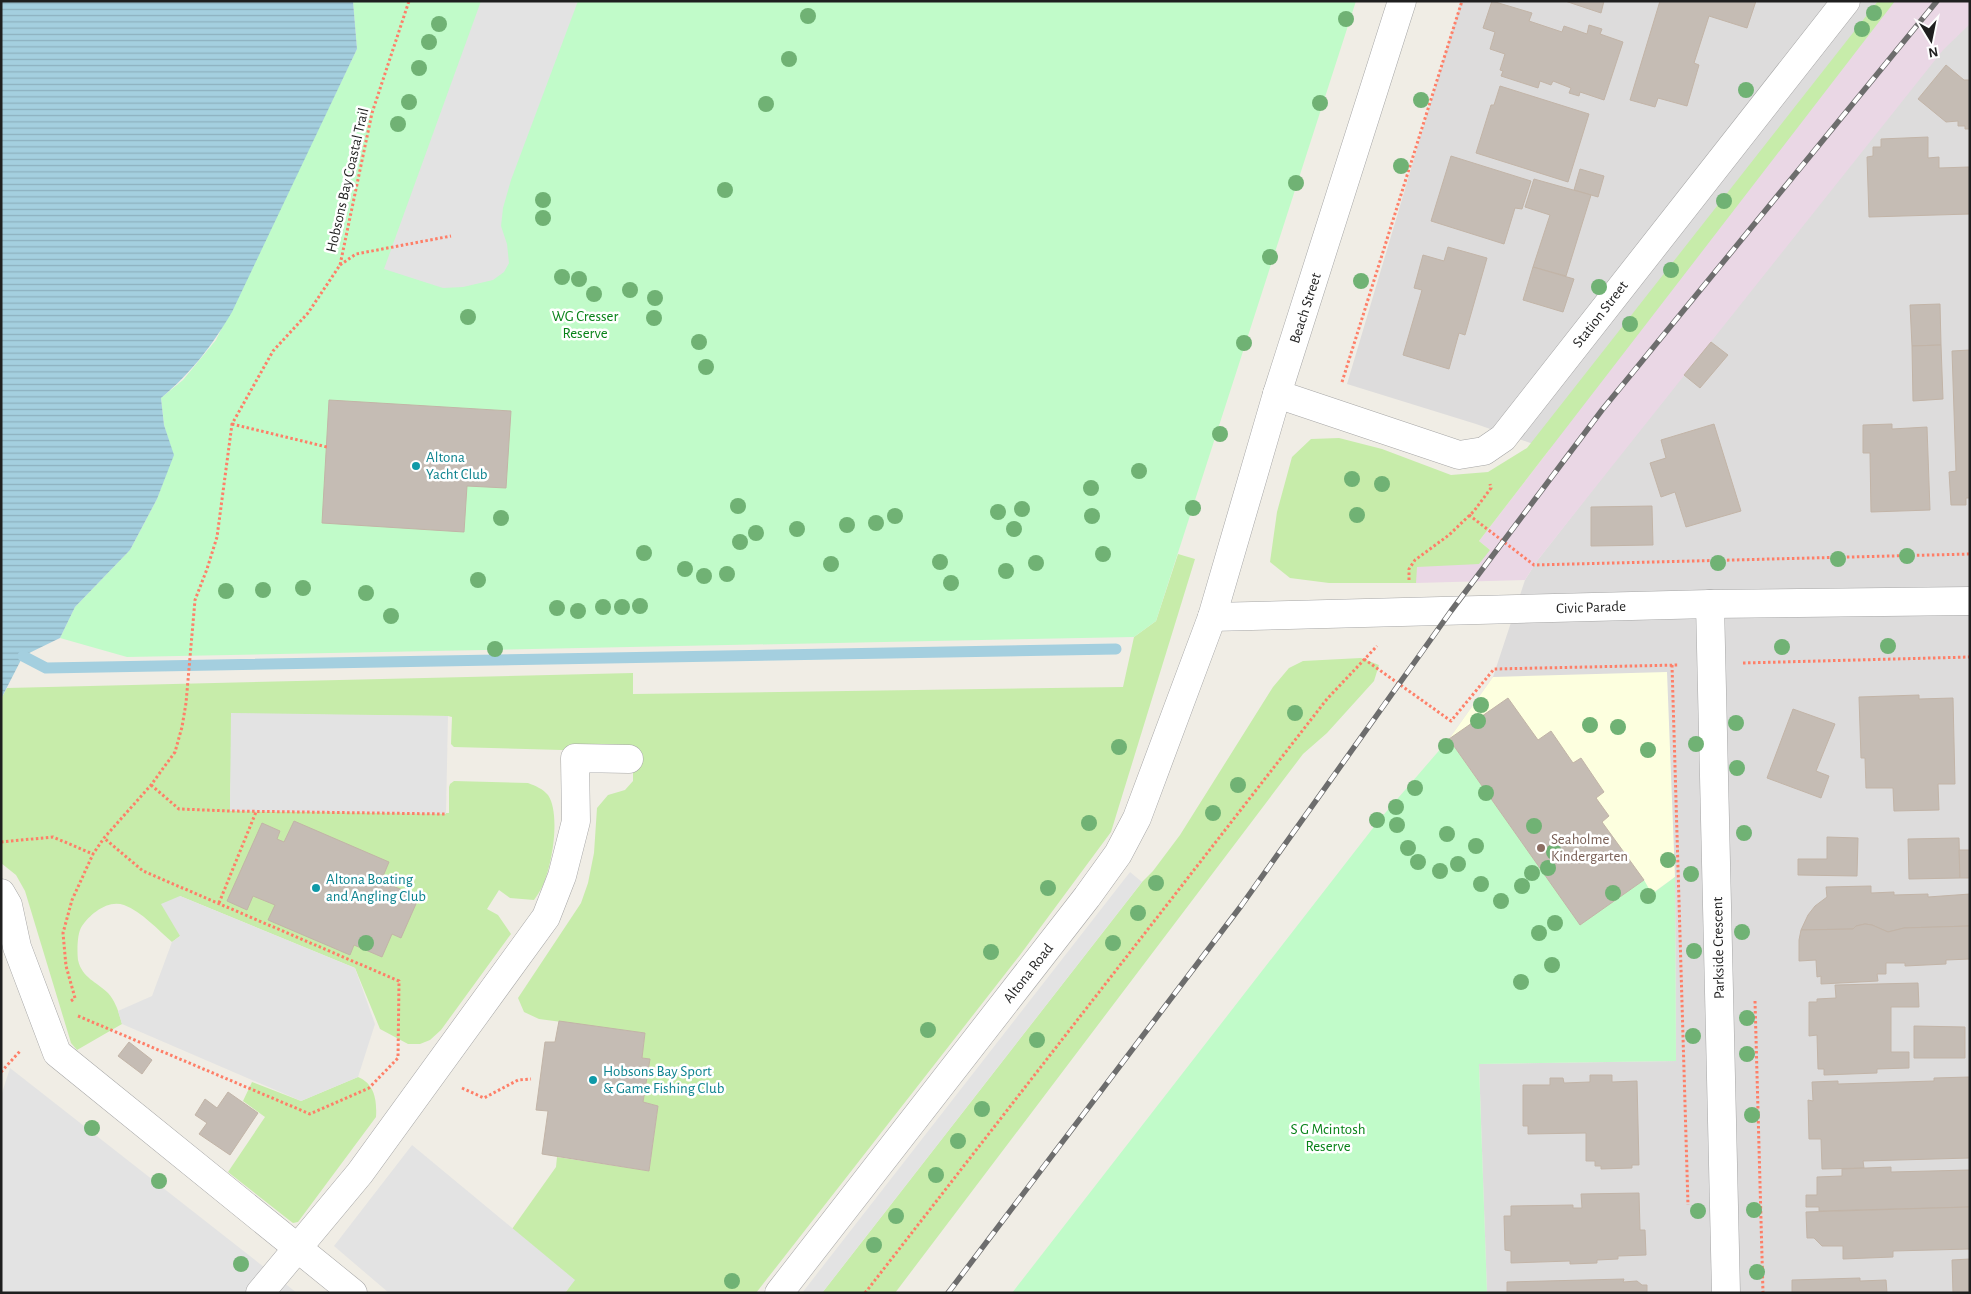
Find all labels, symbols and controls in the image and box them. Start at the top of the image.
north arrow [1906,15,1956,65]
text: N [1927,44,1939,60]
street label: Hobsons Bay Coastal Trail [324,106,371,254]
street label: Beach Street [1287,271,1324,345]
street label: Station Street [1570,278,1631,350]
park label: WG Cresser Reserve [552,309,619,341]
place label: Altona Yacht Club [426,450,488,482]
marker: Altona Yacht Club [410,460,422,472]
street label: Civic Parade [1556,599,1626,616]
place label: Seaholme Kindergarten [1551,832,1628,864]
marker: Seaholme Kindergarten [1535,842,1547,854]
place label: Altona Boating and Angling Club [326,872,426,904]
marker: Altona Boating and Angling Club [310,882,322,894]
street label: Parkside Crescent [1710,897,1727,999]
street label: Altona Road [1001,940,1056,1006]
place label: Hobsons Bay Sport & Game Fishing Club [603,1064,725,1096]
marker: Hobsons Bay Sport & Game Fishing Club [587,1074,599,1086]
park label: S G Mcintosh Reserve [1290,1122,1366,1154]

